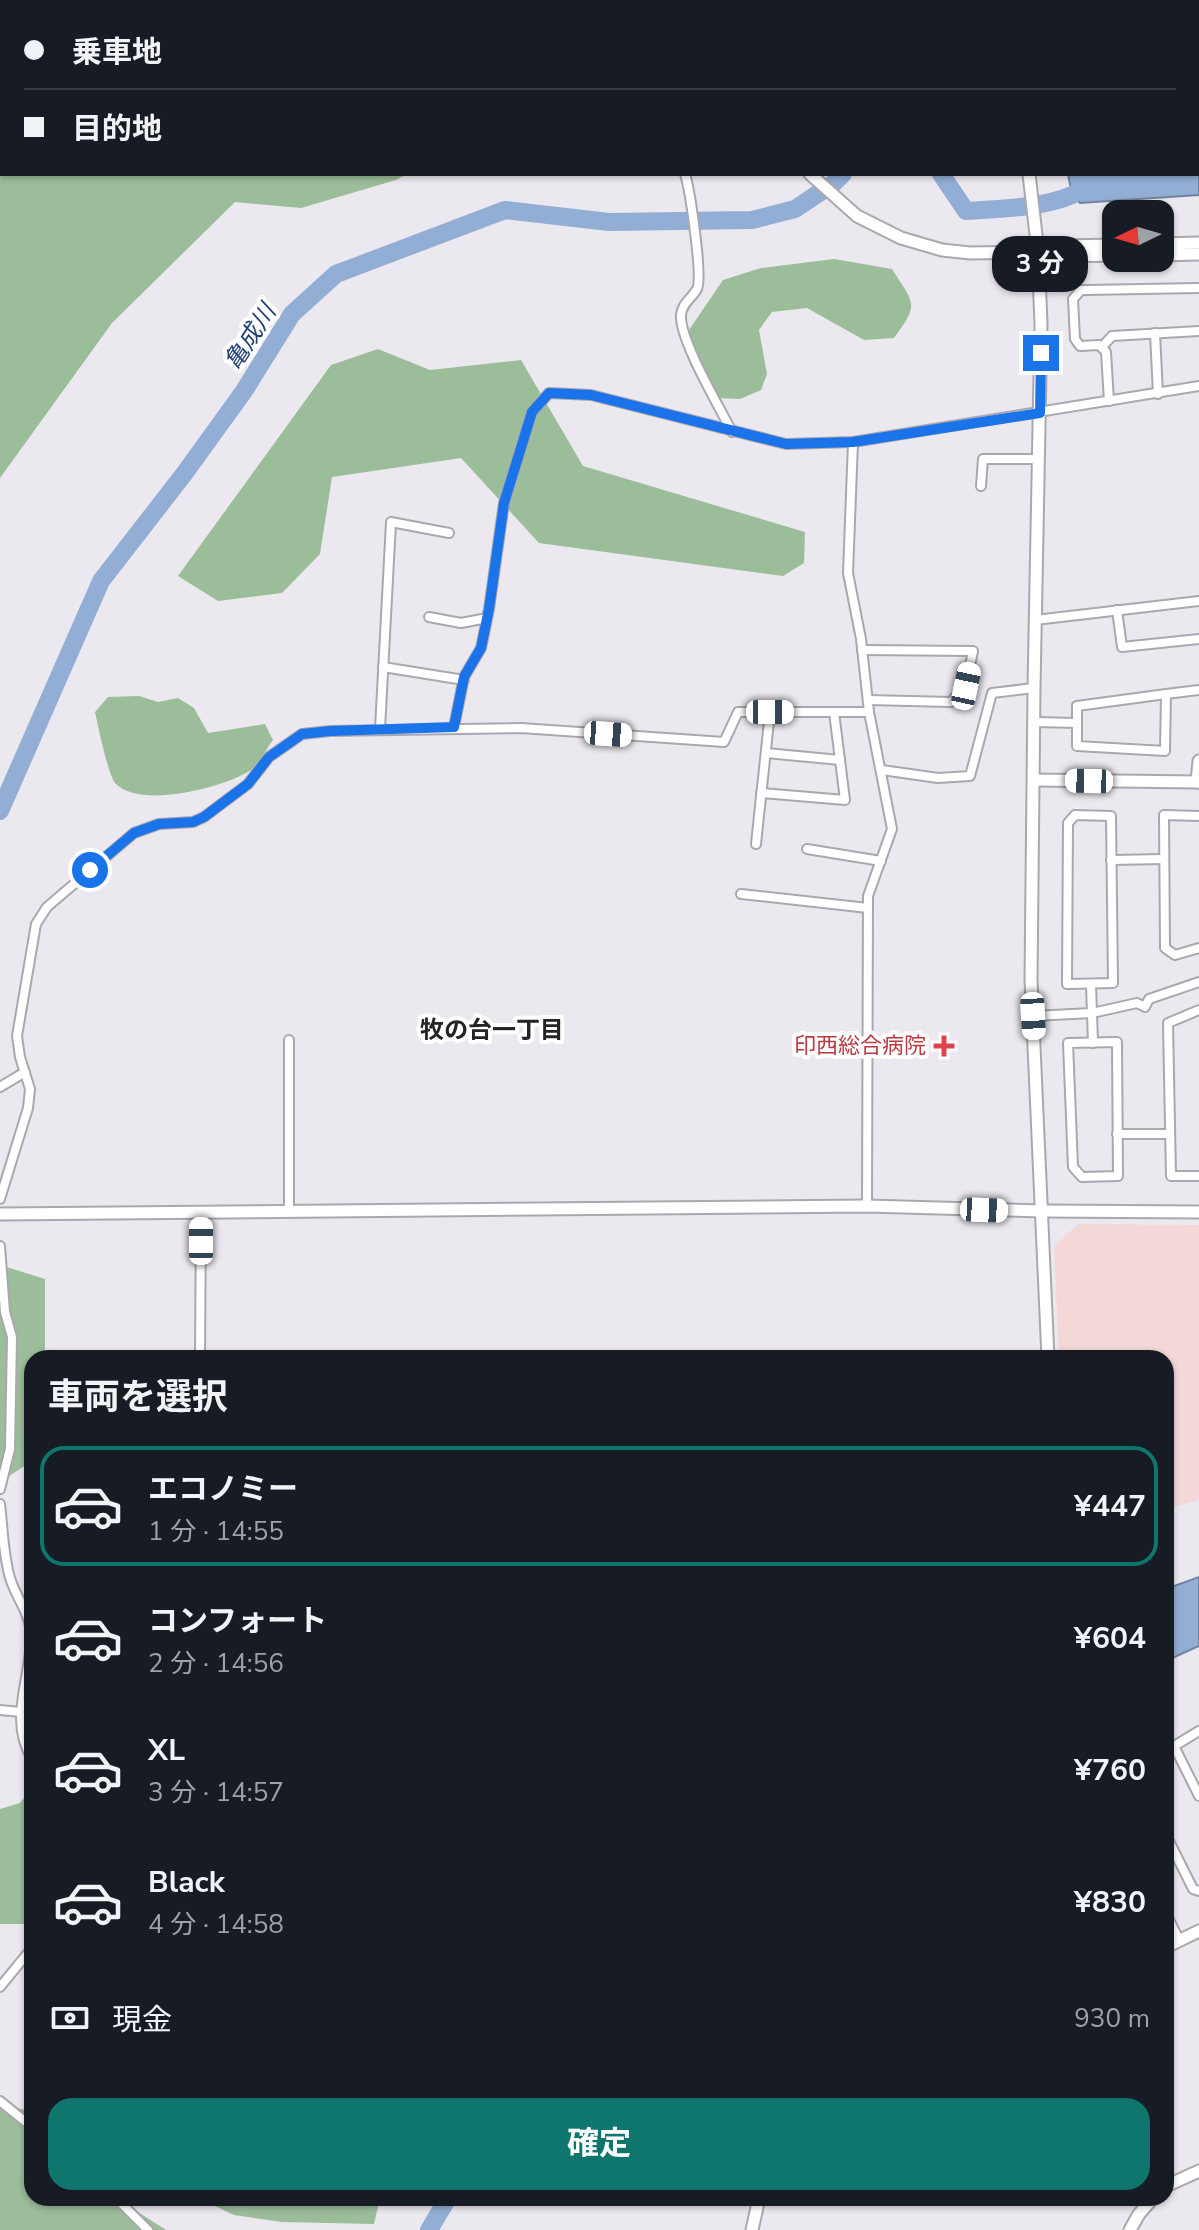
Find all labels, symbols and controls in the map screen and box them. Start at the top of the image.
text: 乗車地 [72,32,162,73]
text: 目的地 [72,109,162,150]
north arrow [1102,200,1174,272]
map controls [1102,200,1174,272]
callout: 3 分 [993,237,1089,293]
text: 3 分 [1016,246,1064,281]
water label: 亀成川 [217,296,285,376]
route end [1023,335,1059,371]
car [949,660,983,712]
car [746,700,794,724]
car [583,720,633,748]
car [1065,769,1113,793]
route start [72,852,108,888]
car [1020,991,1046,1041]
district label: 牧の台一丁目 [420,1014,564,1046]
place label: 印西総合病院 [794,1031,926,1061]
marker: 印西総合病院 [933,1035,955,1057]
car [960,1197,1008,1223]
car [189,1217,213,1265]
text: 車両を選択 [48,1373,228,1422]
text: エコノミー [148,1469,298,1510]
icon: car [52,1470,124,1542]
text: ¥447 [1074,1486,1146,1527]
text: 1 分 · 14:55 [148,1514,284,1549]
text: コンフォート [148,1601,327,1642]
icon: car [52,1602,124,1674]
text: ¥604 [1074,1618,1146,1659]
text: 2 分 · 14:56 [148,1646,284,1681]
text: XL [148,1730,185,1771]
icon: car [52,1734,124,1806]
text: ¥760 [1074,1750,1146,1791]
text: 3 分 · 14:57 [148,1775,284,1810]
text: Black [148,1862,225,1903]
icon: car [52,1866,124,1938]
text: ¥830 [1074,1882,1146,1923]
text: 4 分 · 14:58 [148,1907,284,1942]
icon: cash [48,1996,92,2040]
text: 現金 [112,2000,172,2041]
text: 930 m [1074,2001,1150,2036]
button: 確定 [48,2098,1150,2190]

